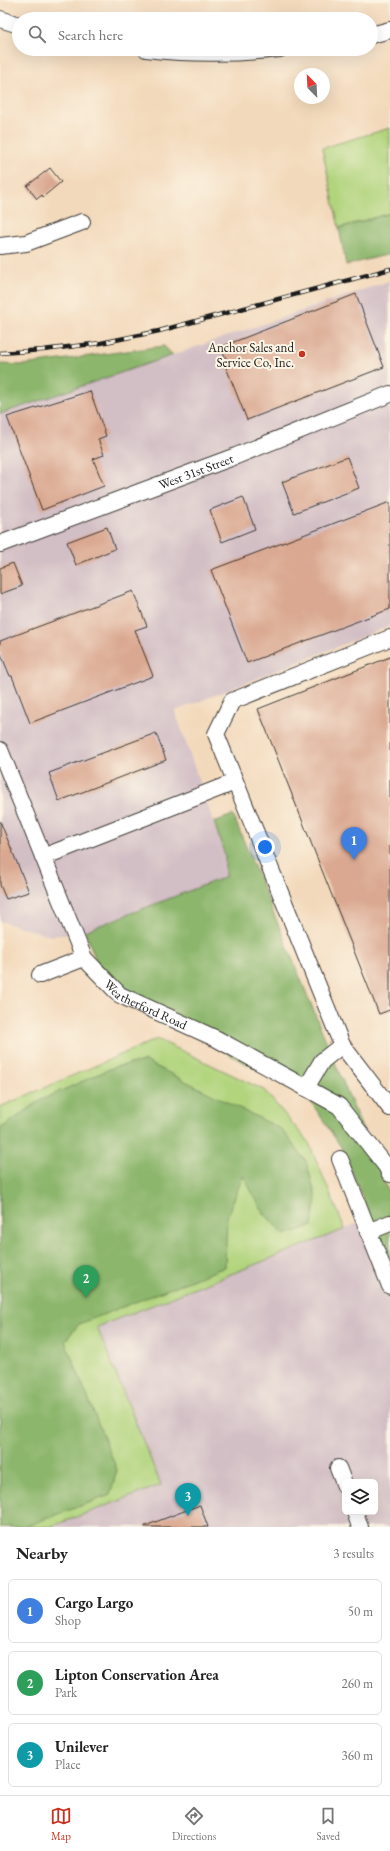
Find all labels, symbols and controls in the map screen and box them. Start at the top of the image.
search box [12,12,378,56]
icon: search [26,23,48,45]
text: Search here [58,25,123,44]
north arrow [294,68,330,104]
place label: Anchor Sales and Service Co, Inc. [207,339,294,371]
marker: Anchor Sales and Service Co, Inc. [297,349,307,359]
street label: West 31st Street [156,450,236,493]
pin: 1 [341,827,367,860]
your location [255,837,275,857]
street label: Weatherford Road [100,976,190,1034]
pin: 2 [73,1265,99,1298]
map controls [342,1479,378,1515]
button: layers [342,1479,378,1515]
pin: 3 [175,1483,201,1516]
text: Nearby [16,1542,68,1564]
text: 3 results [333,1545,374,1562]
text: Cargo Largo [55,1593,133,1612]
text: 1 [27,1603,33,1620]
text: 50 m [348,1603,373,1620]
text: Shop [55,1612,81,1629]
text: Lipton Conservation Area [55,1665,219,1684]
text: 2 [27,1675,33,1692]
text: 260 m [342,1675,373,1692]
text: Park [55,1684,77,1701]
text: Unilever [55,1737,108,1756]
text: 3 [27,1747,33,1764]
text: 360 m [342,1747,373,1764]
text: Place [55,1756,81,1773]
tab: Map [50,1805,72,1843]
tab: Directions [172,1805,216,1843]
tab: Saved [316,1805,340,1843]

